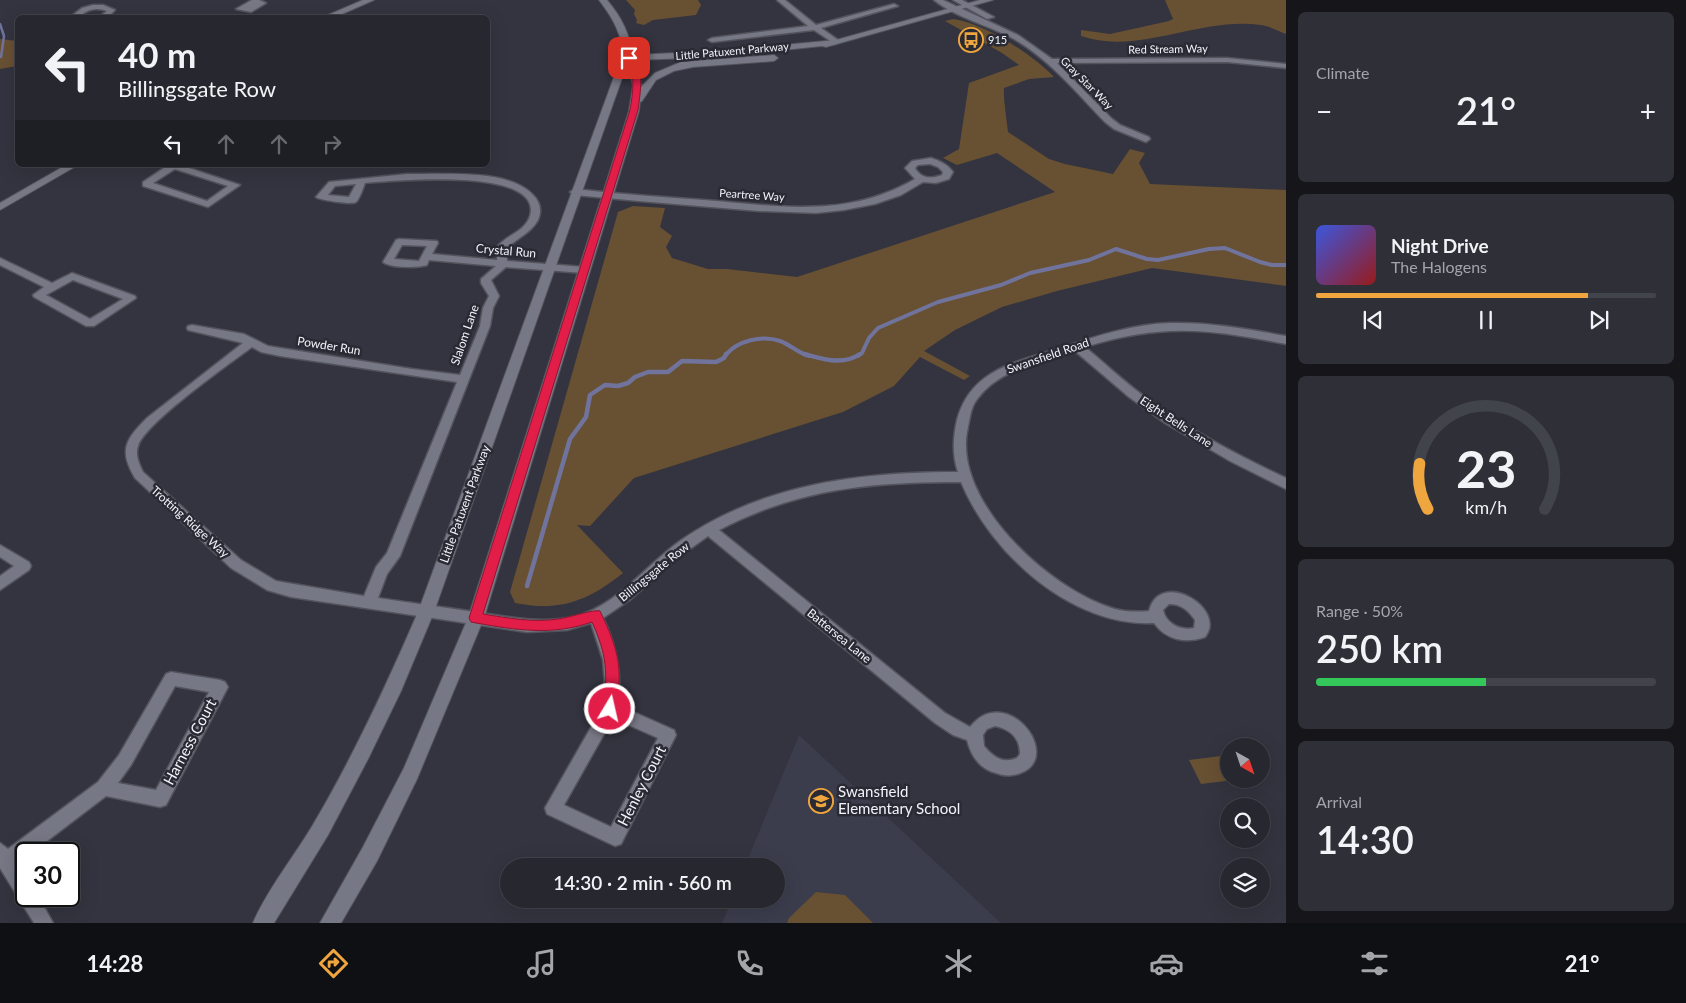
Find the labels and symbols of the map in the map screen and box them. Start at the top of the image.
bus stop icon: 915 [958,27,984,53]
place label: 915 [988,33,1007,46]
pin [608,37,650,79]
street label: Little Patuxent Parkway [675,39,790,62]
street label: Red Stream Way [1128,41,1208,56]
street label: Gray Star Way [1058,54,1116,112]
street label: Peartree Way [719,186,785,203]
street label: Crystal Run [475,240,537,261]
street label: Slalom Lane [447,303,482,367]
street label: Powder Run [296,333,362,358]
street label: Swansfield Road [1005,334,1091,377]
street label: Eight Bells Lane [1137,393,1215,451]
street label: Little Patuxent Parkway [436,442,493,565]
street label: Trotting Ridge Way [148,483,233,561]
street label: Billingsgate Row [615,538,692,605]
street label: Battersea Lane [804,605,874,666]
position arrow [583,682,635,734]
street label: Harness Court [159,695,220,788]
north arrow [1220,738,1270,788]
street label: Henley Court [613,742,669,829]
place label: Swansfield Elementary School [838,782,960,817]
school or university icon: Swansfield Elementary School [808,788,834,814]
speed limit sign: 30 [15,842,80,907]

